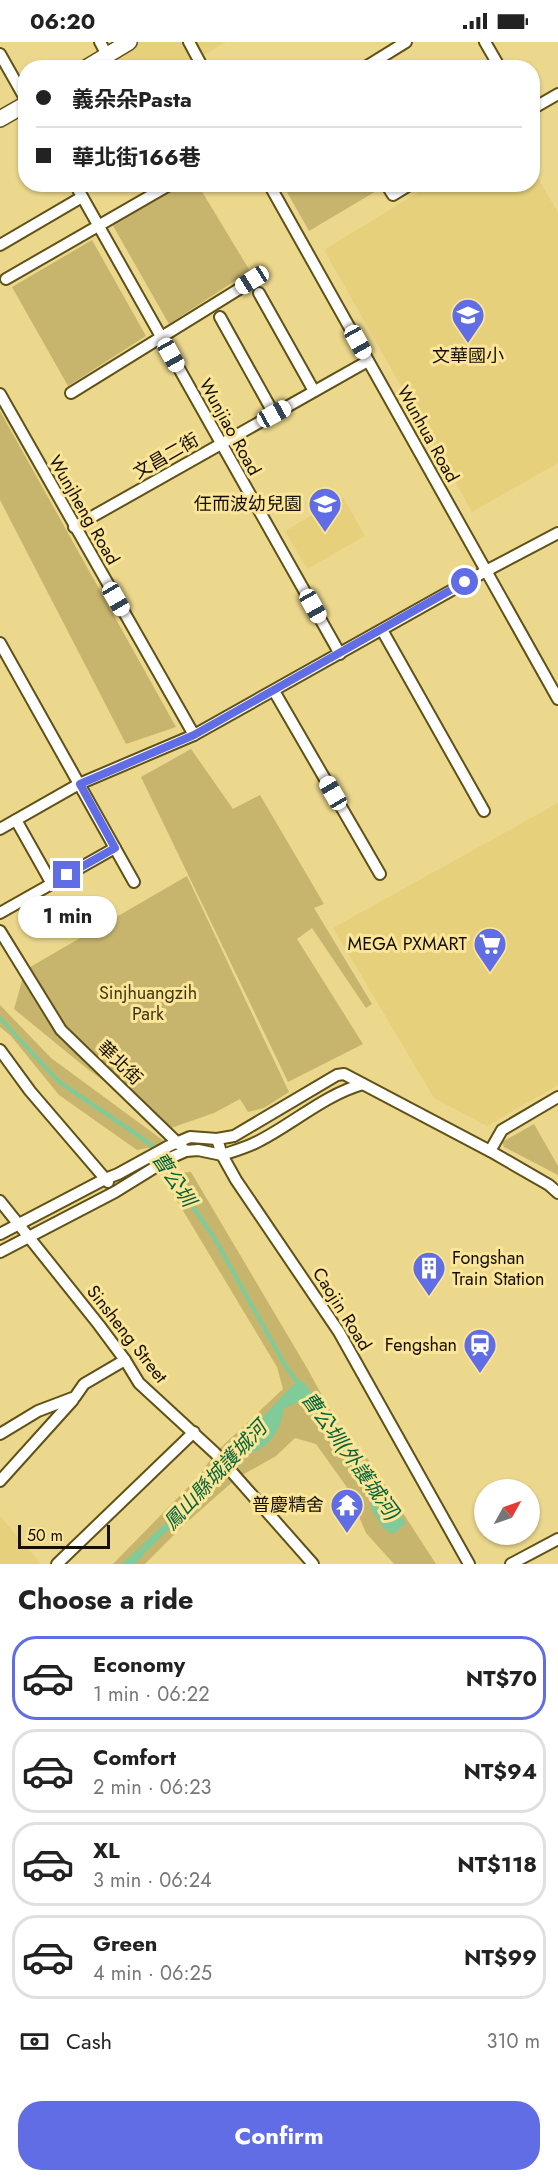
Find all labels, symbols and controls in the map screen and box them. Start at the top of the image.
text: 06:20 [30,5,95,37]
text: 義朵朵Pasta [72,83,192,115]
text: 華北街166巷 [72,141,201,173]
car [232,263,272,297]
school or university icon: 文華國小 [450,297,486,344]
car [341,322,375,362]
car [154,335,188,375]
place label: 文華國小 [432,343,504,369]
street label: Wunjiao Road [193,374,267,480]
street label: Wunhua Road [391,381,465,487]
car [254,397,294,431]
street label: 文昌二街 [128,427,204,485]
street label: Wunjheng Road [42,450,126,570]
school or university icon: 任而波幼兒園 [307,486,343,533]
place label: 任而波幼兒園 [194,491,302,517]
route start [451,568,478,595]
car [99,579,133,619]
car [296,586,330,626]
car [316,773,350,813]
route end [53,861,80,888]
callout: 1 min [17,896,116,938]
text: 1 min [43,902,92,931]
supermarket icon: MEGA PXMART [472,926,508,973]
place label: MEGA PXMART [348,931,468,957]
park label: Sinjhuangzih Park [99,980,197,1027]
street label: 華北街 [92,1035,148,1091]
water label: 曹公圳 [145,1146,204,1215]
place label: Fongshan Train Station [452,1245,544,1292]
building icon: Fongshan Train Station [411,1250,447,1297]
street label: Caojin Road [306,1262,378,1356]
street label: Sinsheng Street [80,1279,174,1389]
station icon: Fengshan [462,1327,498,1374]
place label: Fengshan [385,1332,457,1358]
water label: 曹公圳(外護城河) [294,1386,407,1526]
water label: 鳳山縣城護城河 [157,1411,276,1536]
north arrow [474,1479,540,1545]
map controls [474,1479,540,1545]
temple icon: 普慶精舍 [329,1487,365,1534]
place label: 普慶精舍 [252,1492,324,1518]
scale bar [18,1522,110,1550]
text: 50 m [27,1524,63,1547]
text: Choose a ride [18,1580,193,1619]
text: Economy [93,1648,185,1680]
icon: car [21,1651,75,1705]
text: NT$70 [466,1662,537,1694]
text: 1 min · 06:22 [93,1680,210,1709]
text: Comfort [93,1741,176,1773]
icon: car [21,1744,75,1798]
text: NT$94 [463,1755,537,1787]
text: 2 min · 06:23 [93,1773,212,1802]
text: XL [93,1834,120,1866]
icon: car [21,1837,75,1891]
text: NT$118 [457,1848,537,1880]
text: 3 min · 06:24 [93,1866,212,1895]
text: Green [93,1927,157,1959]
icon: car [21,1930,75,1984]
text: NT$99 [464,1941,537,1973]
text: 4 min · 06:25 [93,1959,212,1988]
icon: cash [18,2025,51,2058]
text: Cash [66,2025,112,2057]
text: 310 m [486,2027,540,2056]
button: Confirm [18,2101,540,2170]

